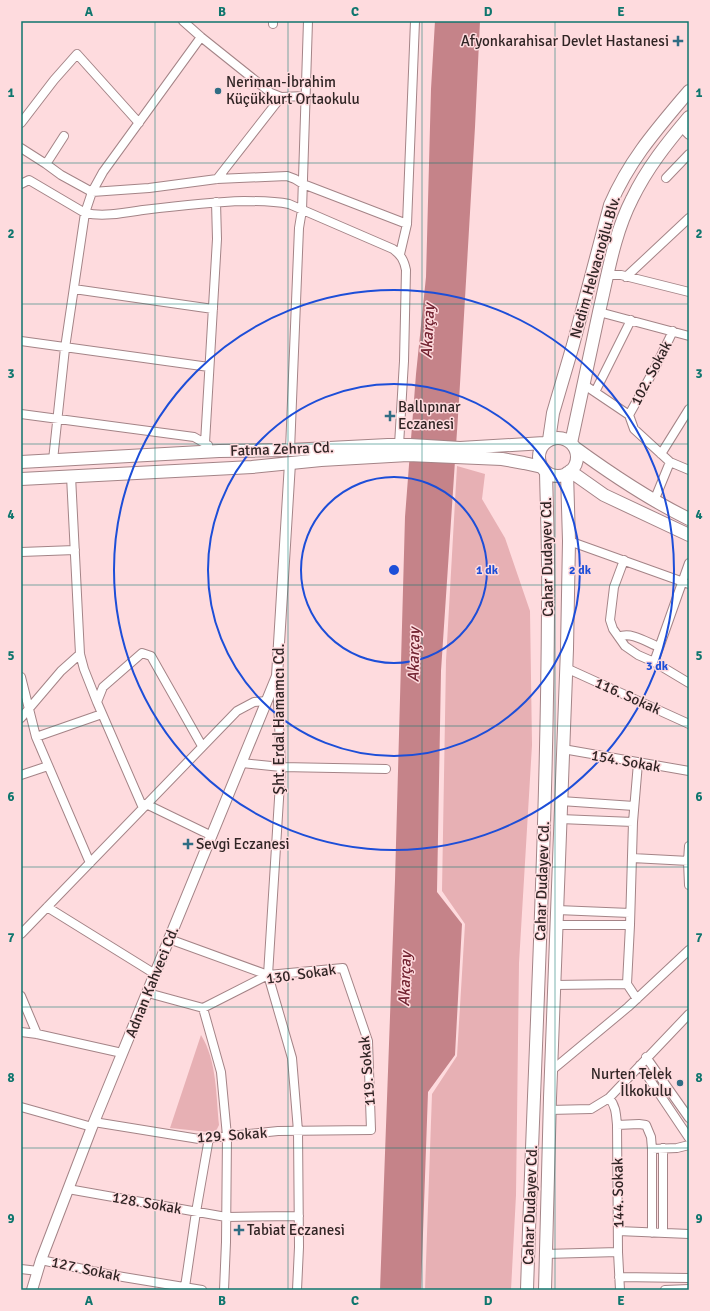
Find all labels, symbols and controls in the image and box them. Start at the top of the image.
text: A [85,4,94,20]
text: B [218,4,226,20]
text: C [351,4,359,20]
text: D [484,4,493,20]
text: E [617,4,625,20]
place label: Afyonkarahisar Devlet Hastanesi [461,32,669,50]
marker: Afyonkarahisar Devlet Hastanesi [672,35,684,47]
place label: Neriman-İbrahim Küçükkurt Ortaokulu [226,73,360,108]
text: 1 [7,85,15,101]
text: 1 [695,85,703,101]
marker: Neriman-İbrahim Küçükkurt Ortaokulu [213,86,223,96]
street label: Nedim Helvacıoğlu Blv. [566,194,624,340]
text: 2 [7,226,15,242]
text: 2 [695,226,703,242]
water label: Akarçay [417,301,440,359]
street label: 102. Sokak [627,337,676,408]
text: 3 [7,366,15,382]
text: 3 [695,366,703,382]
place label: Ballıpınar Eczanesi [398,398,461,433]
marker: Ballıpınar Eczanesi [385,411,395,421]
street label: Fatma Zehra Cd. [230,438,334,460]
street label: Cahar Dudayev Cd. [537,497,557,617]
text: 4 [7,507,15,523]
text: 4 [695,507,703,523]
centre of rings [387,563,401,577]
text: 1 dk [476,563,499,578]
text: 2 dk [569,563,592,578]
water label: Akarçay [404,625,425,682]
street label: Şht. Erdal Hamamcı Cd. [270,644,288,794]
text: 5 [7,648,15,664]
text: 5 [695,648,703,664]
text: 3 dk [646,659,669,674]
street label: 116. Sokak [592,673,664,719]
street label: 154. Sokak [590,746,663,776]
text: 6 [7,789,15,805]
text: 6 [695,789,703,805]
street label: Cahar Dudayev Cd. [531,821,553,941]
place label: Sevgi Eczanesi [196,835,290,853]
marker: Sevgi Eczanesi [183,839,193,849]
street label: Adnan Kahveci Cd. [121,924,183,1040]
text: 7 [7,930,15,946]
text: 7 [695,930,703,946]
water label: Akarçay [394,949,416,1007]
street label: 130. Sokak [265,960,338,988]
street label: 119. Sokak [355,1035,379,1107]
place label: Nurten Telek İlkokulu [591,1065,672,1100]
text: 8 [7,1070,15,1086]
text: 8 [695,1070,703,1086]
marker: Nurten Telek İlkokulu [675,1078,685,1088]
street label: 129. Sokak [196,1124,268,1146]
street label: Cahar Dudayev Cd. [519,1145,541,1265]
street label: 144. Sokak [608,1157,628,1228]
street label: 128. Sokak [111,1188,184,1218]
text: 9 [7,1211,15,1227]
text: 9 [695,1211,703,1227]
place label: Tabiat Eczanesi [247,1221,345,1239]
marker: Tabiat Eczanesi [234,1225,244,1235]
street label: 127. Sokak [50,1253,123,1285]
text: A [85,1293,94,1309]
text: B [218,1293,226,1309]
text: C [351,1293,359,1309]
text: D [484,1293,493,1309]
text: E [617,1293,625,1309]

